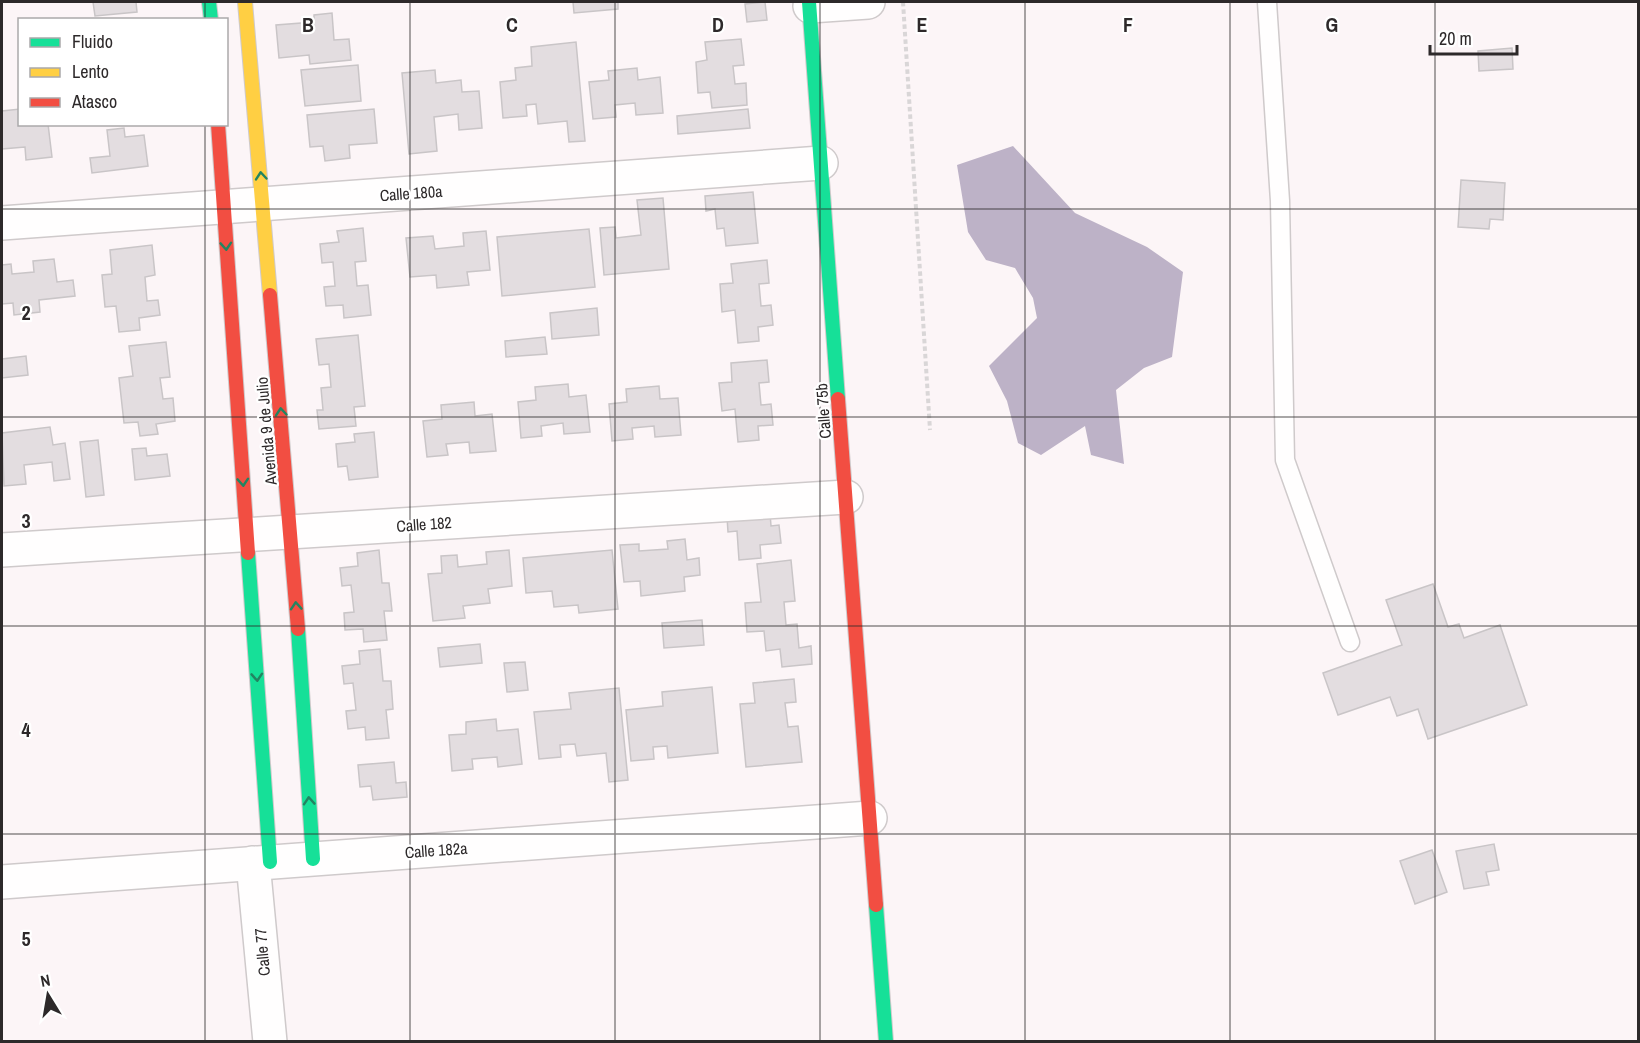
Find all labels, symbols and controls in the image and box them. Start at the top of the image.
text: B [302,11,314,38]
text: C [506,11,518,38]
text: D [712,11,724,38]
text: E [917,11,928,38]
text: F [1123,11,1133,38]
text: G [1326,11,1338,38]
legend [18,18,228,126]
scale bar [1430,18,1517,56]
text: 20 m [1439,26,1472,51]
text: Fluido [72,29,113,54]
text: Lento [72,59,109,84]
text: Atasco [71,89,117,114]
one-way arrow [255,171,268,180]
street label: Calle 180a [379,180,444,206]
one-way arrow [220,241,233,250]
text: 2 [21,299,31,326]
street label: Avenida 9 de Julio [250,376,282,487]
street label: Calle 75b [810,383,836,439]
one-way arrow [275,407,288,416]
one-way arrow [236,478,249,487]
text: 3 [21,507,31,534]
street label: Calle 182 [396,511,452,537]
one-way arrow [289,602,302,611]
one-way arrow [250,672,263,681]
text: 4 [21,716,31,743]
one-way arrow [303,796,316,805]
street label: Calle 182a [404,837,469,863]
text: 5 [21,925,31,952]
street label: Calle 77 [249,927,275,977]
north arrow [18,965,78,1025]
text: N [38,969,52,992]

